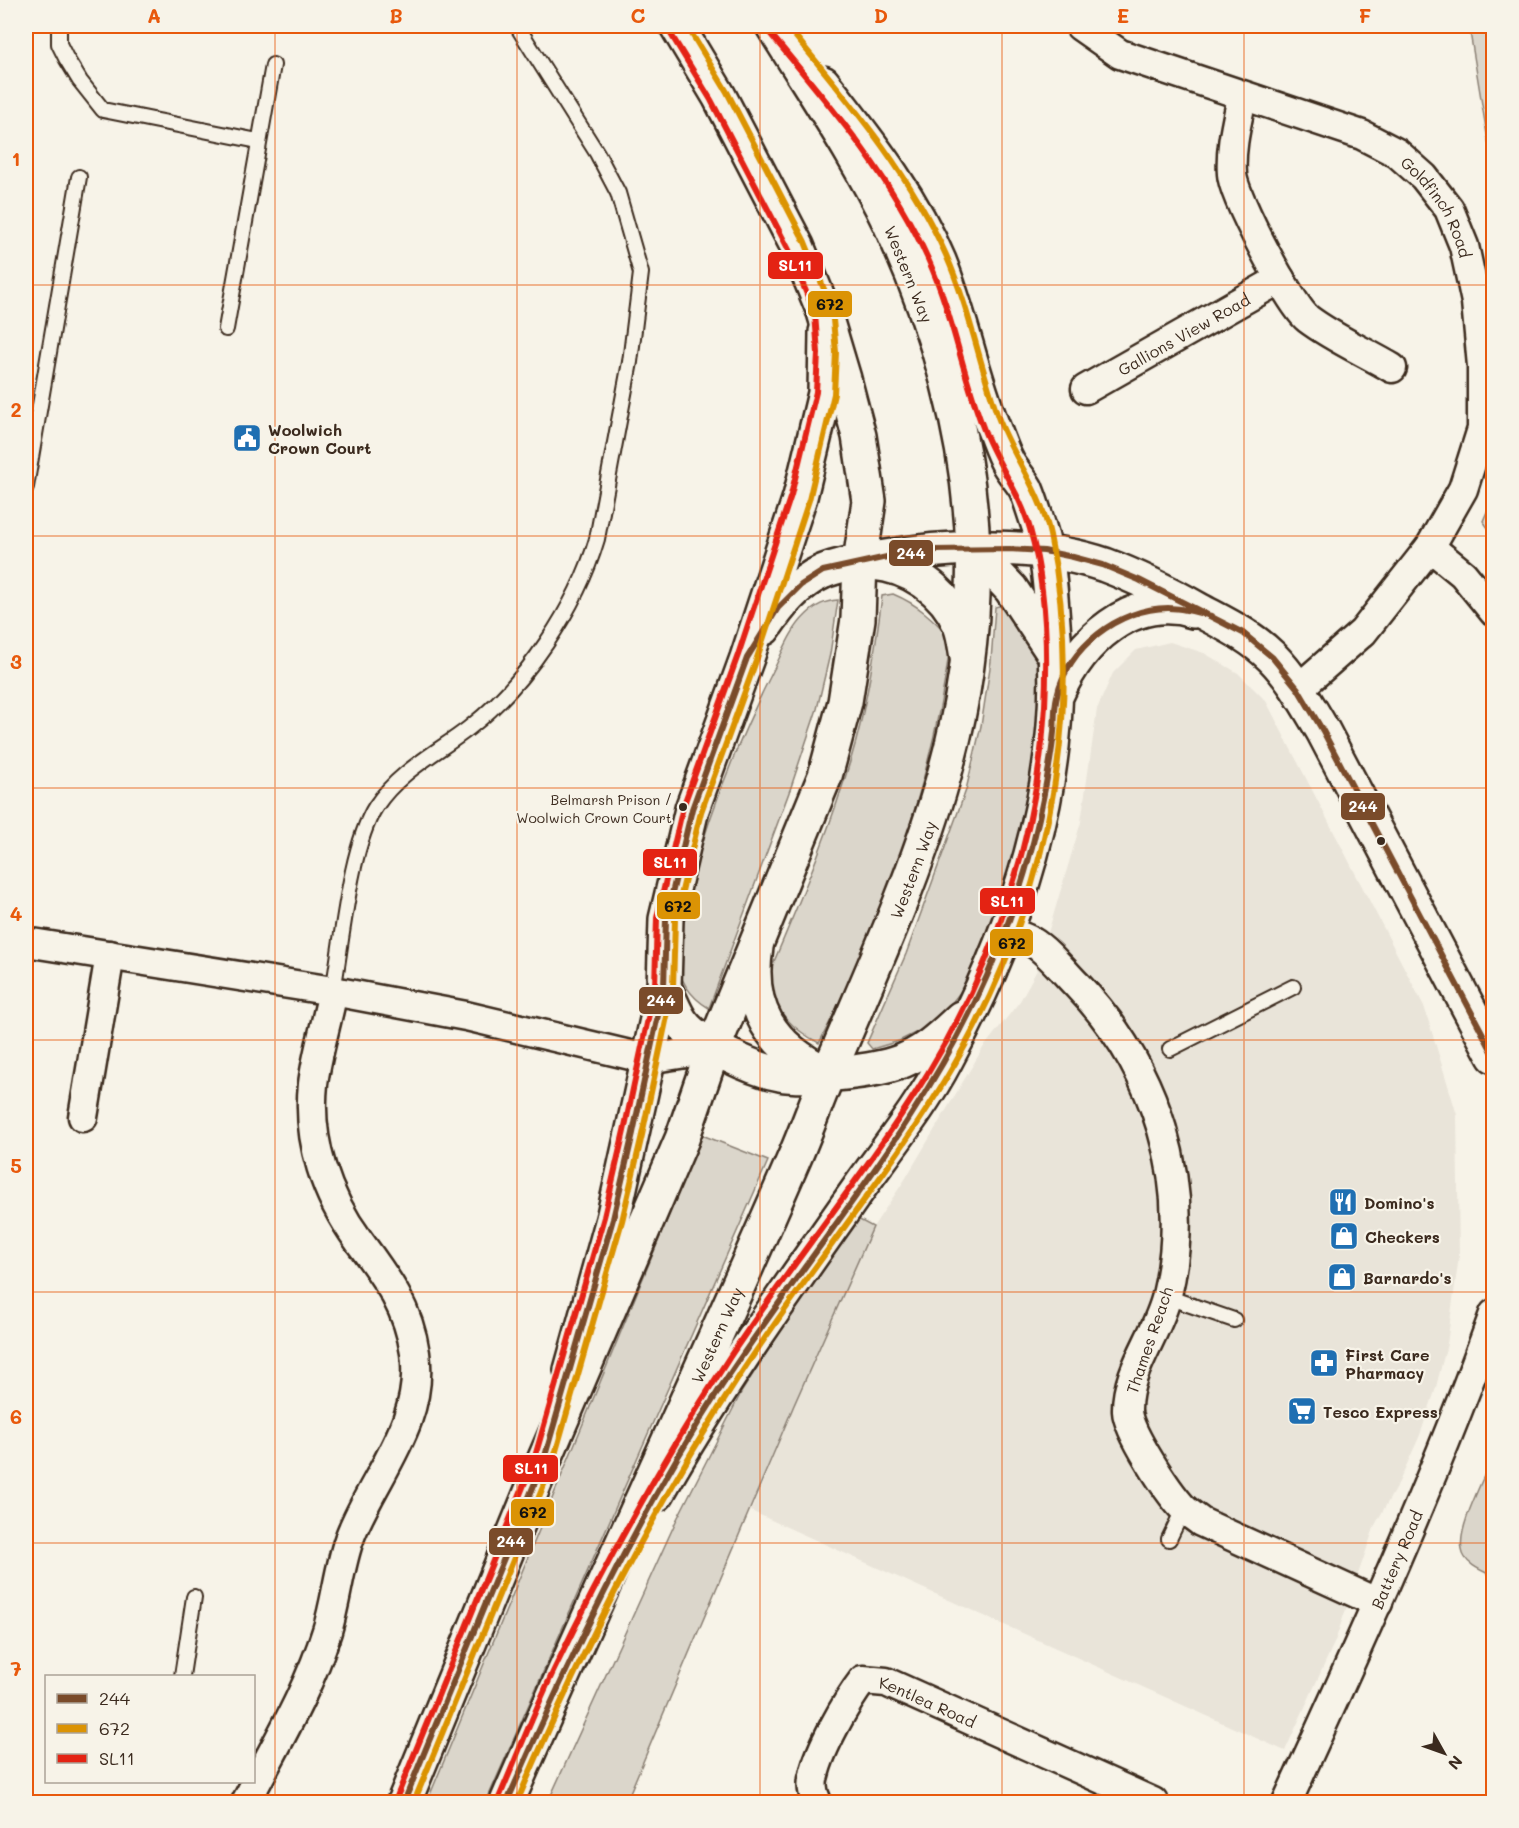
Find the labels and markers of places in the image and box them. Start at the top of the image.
place label: Woolwich Crown Court [268,419,371,458]
public building icon: Woolwich Crown Court [231,422,263,454]
place label: Belmarsh Prison / Woolwich Crown Court [516,790,672,827]
marker: Belmarsh Prison / Woolwich Crown Court [677,801,689,813]
unlabelled marker [1375,835,1387,847]
restaurant icon: Domino's [1327,1186,1359,1218]
place label: Domino's [1364,1192,1435,1213]
shop icon: Checkers [1328,1220,1360,1252]
place label: Checkers [1365,1226,1440,1247]
shop icon: Barnardo's [1326,1261,1358,1293]
place label: Barnardo's [1363,1267,1451,1288]
place label: First Care Pharmacy [1345,1344,1430,1383]
pharmacy icon: First Care Pharmacy [1308,1347,1340,1379]
supermarket icon: Tesco Express [1286,1395,1318,1427]
place label: Tesco Express [1323,1401,1438,1422]

